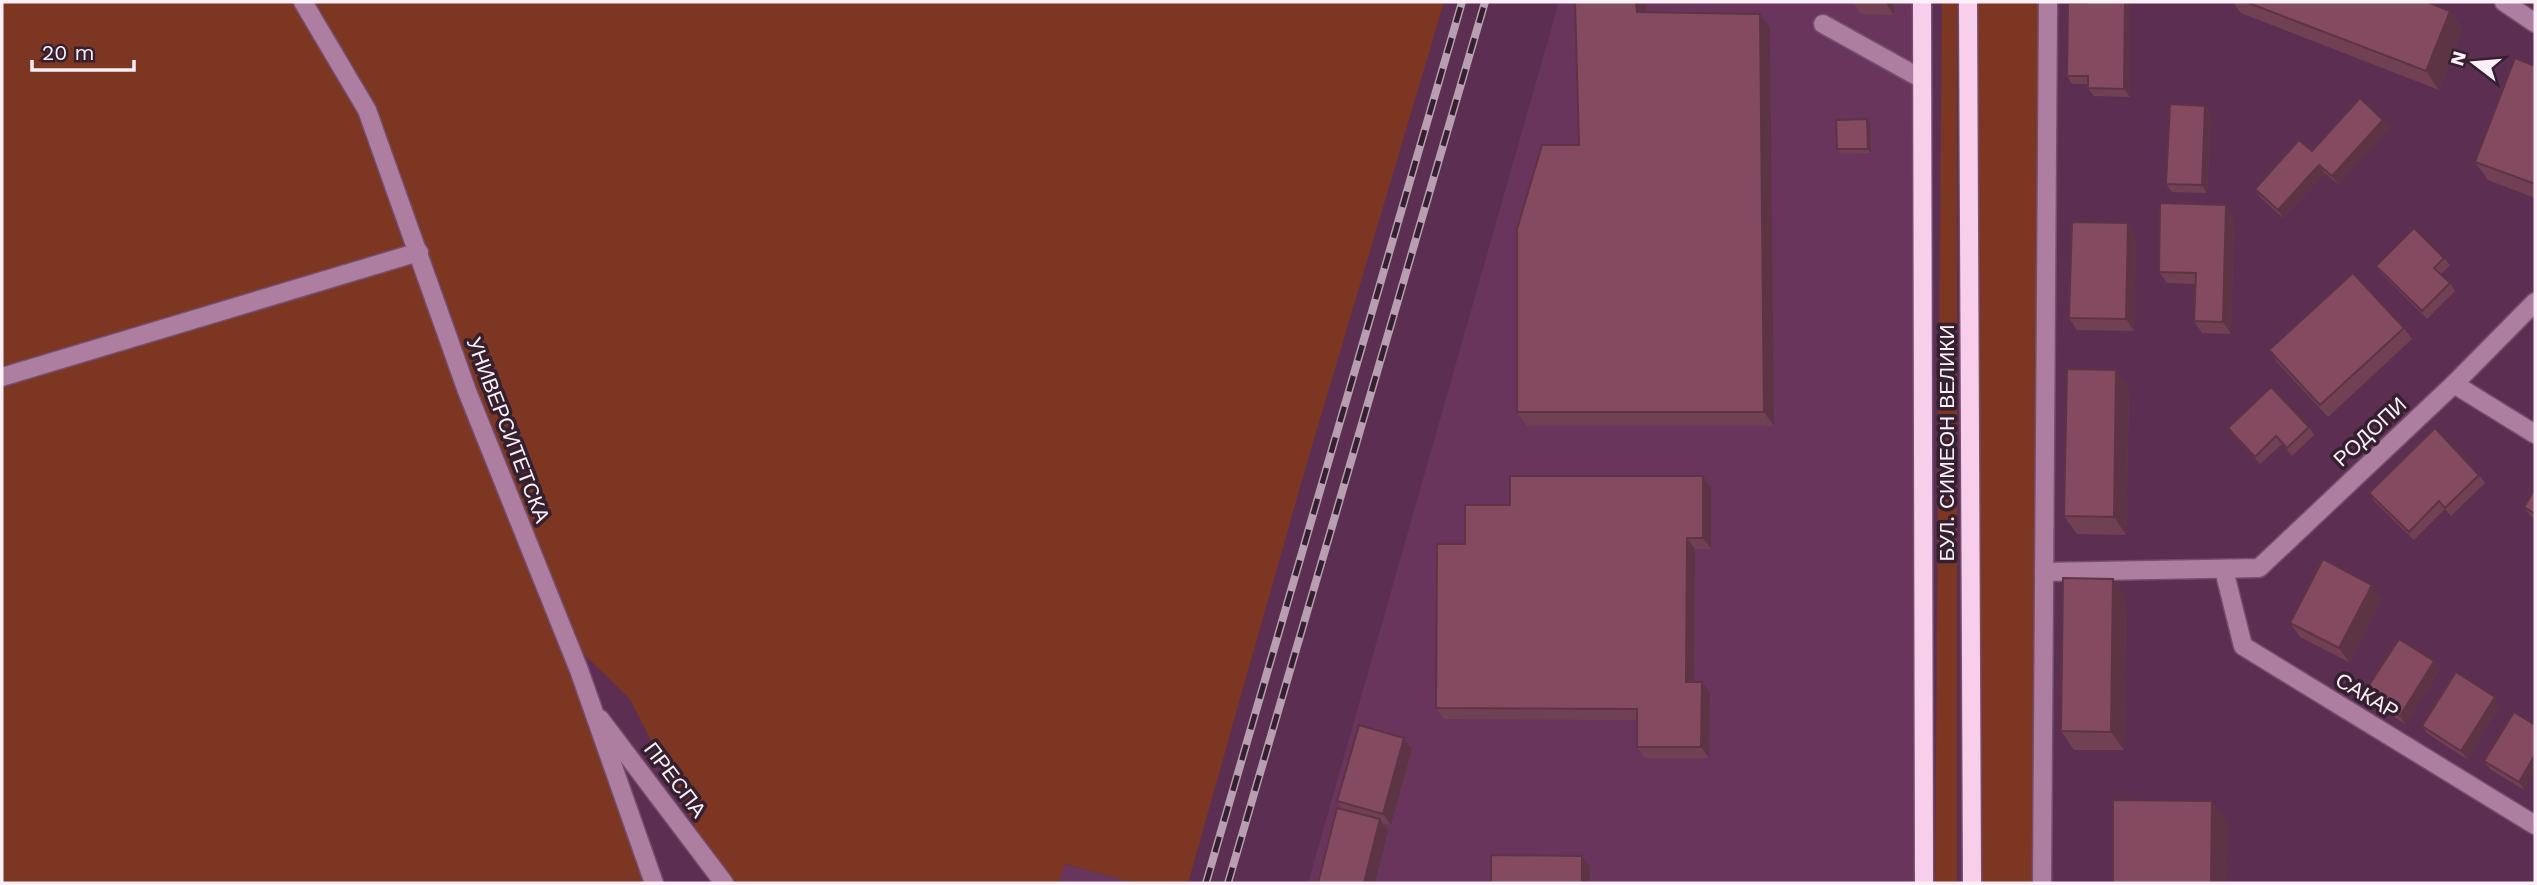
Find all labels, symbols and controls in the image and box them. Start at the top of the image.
scale bar [32,28,133,72]
north arrow [2439,28,2509,98]
text: 20 m [42,40,94,65]
text: N [2445,49,2471,68]
street label: БУЛ. СИМЕОН ВЕЛИКИ [1934,324,1959,562]
street label: УНИВЕРСИТЕТСКА [462,334,555,526]
street label: РОДОПИ [2328,392,2411,472]
street label: САКАР [2331,667,2403,724]
street label: ПРЕСПА [639,737,712,822]

